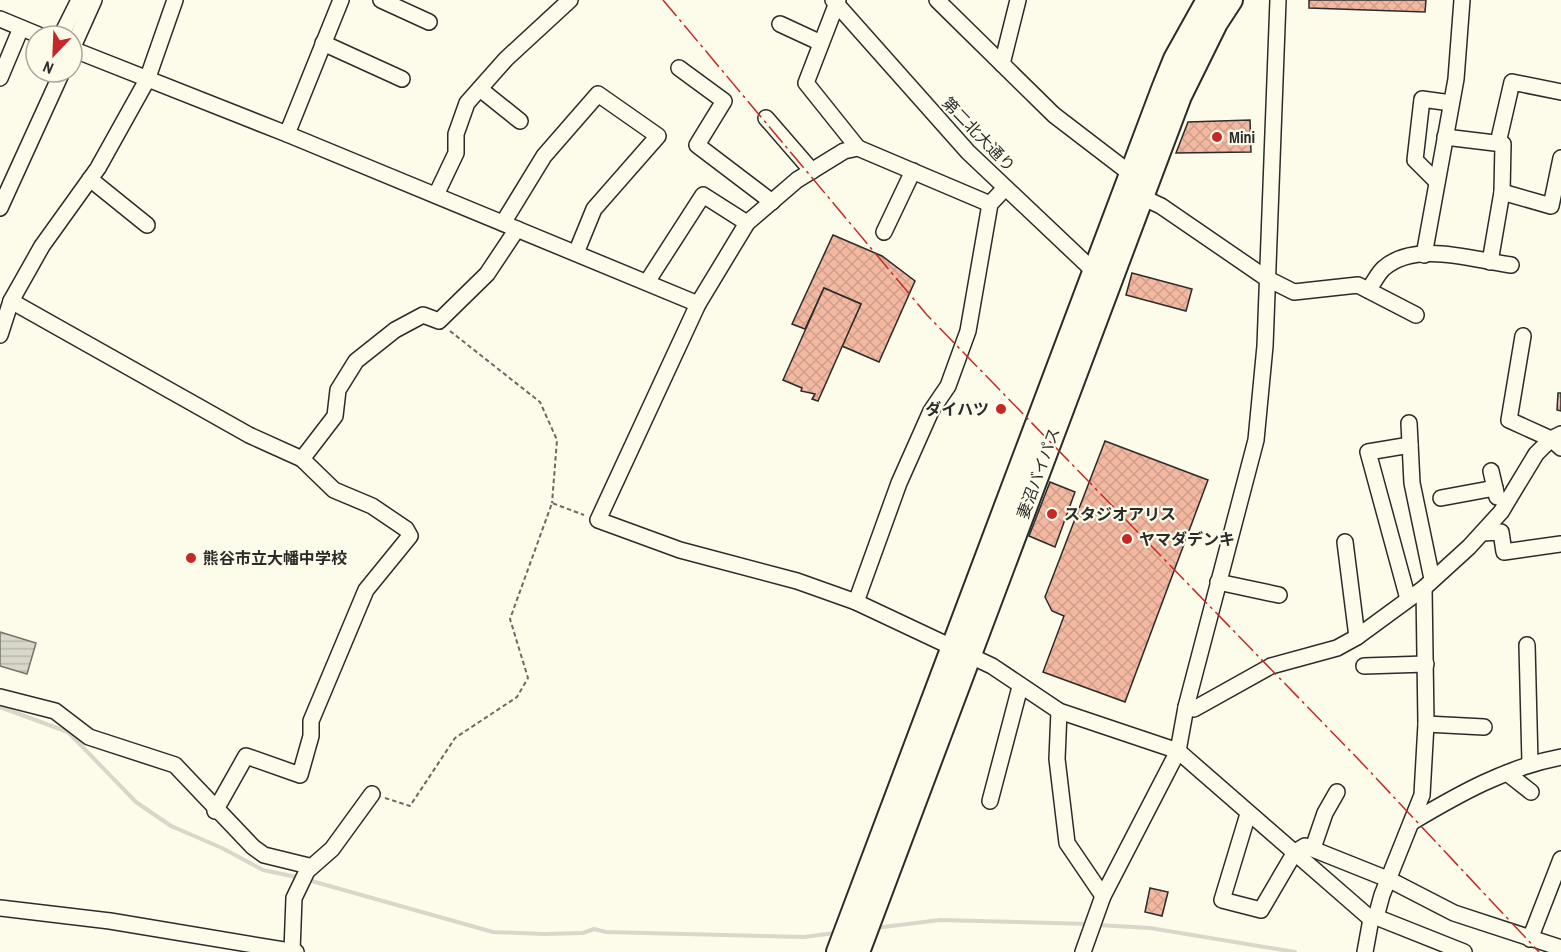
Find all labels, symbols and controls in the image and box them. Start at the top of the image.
north arrow [24,24,84,84]
text: N [39,56,57,80]
street label: 第二北大通り [938,92,1020,176]
place label: Mini [1229,126,1255,148]
marker: Mini [1210,130,1224,144]
place label: ダイハツ [925,398,989,420]
marker: ダイハツ [994,402,1008,416]
street label: 妻沼バイパス [1011,424,1065,522]
place label: スタジオアリス [1064,503,1176,525]
marker: スタジオアリス [1045,507,1059,521]
place label: ヤマダデンキ [1139,528,1235,550]
marker: ヤマダデンキ [1120,532,1134,546]
place label: 熊谷市立大幡中学校 [203,547,347,569]
marker: 熊谷市立大幡中学校 [184,551,198,565]

